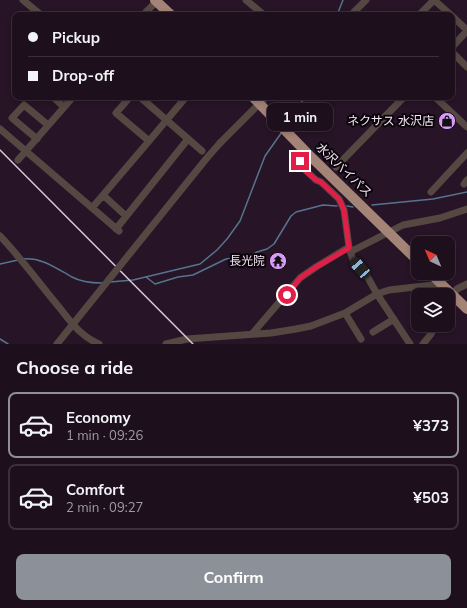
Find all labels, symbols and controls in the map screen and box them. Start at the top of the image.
text: Pickup [52,28,100,47]
text: Drop-off [52,66,114,85]
callout: 1 min [267,103,333,131]
text: 1 min [283,109,317,125]
shop icon: ネクサス 水沢店 [437,111,457,131]
place label: ネクサス 水沢店 [347,113,434,128]
street label: 水沢バイパス [313,139,375,200]
route end [291,152,309,170]
north arrow [411,236,455,280]
map controls [411,236,455,332]
temple icon: 長光院 [268,251,288,271]
place label: 長光院 [229,253,265,268]
car [348,255,372,281]
route start [278,286,296,304]
button: layers [411,288,455,332]
text: Choose a ride [16,356,133,379]
icon: car [18,407,54,443]
text: Economy [66,408,131,427]
text: ¥373 [413,416,449,435]
text: 1 min · 09:26 [66,427,143,443]
icon: car [18,479,54,515]
text: Comfort [66,480,124,499]
text: ¥503 [413,488,449,507]
text: 2 min · 09:27 [66,499,143,515]
button: Confirm [16,554,451,600]

